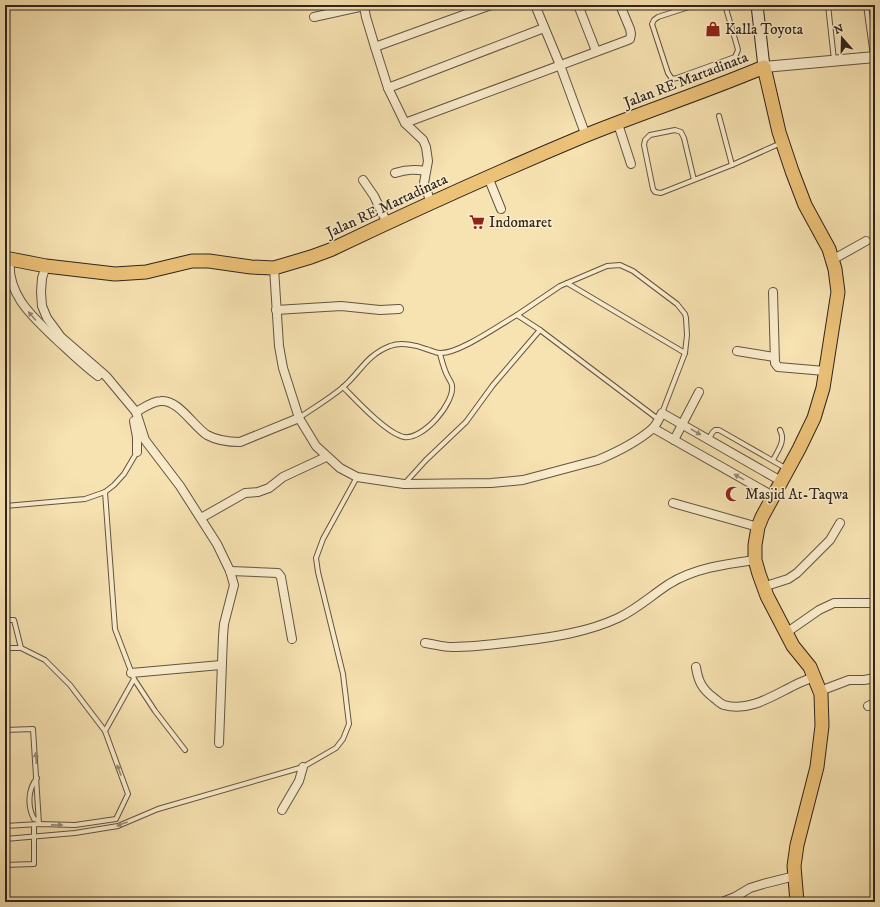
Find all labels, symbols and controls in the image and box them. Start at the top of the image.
north arrow [822,18,862,58]
shop icon: Kalla Toyota [704,20,722,38]
place label: Kalla Toyota [725,20,804,39]
text: N [832,21,846,38]
street label: Jalan RE Martadinata [619,47,751,113]
street label: Jalan RE Martadinata [322,169,451,243]
supermarket icon: Indomaret [468,213,486,231]
place label: Indomaret [489,213,552,232]
one-way arrow [27,311,37,321]
one-way arrow [690,429,702,435]
one-way arrow [733,473,745,480]
mosque icon: Masjid At-Taqwa [724,485,742,503]
place label: Masjid At-Taqwa [745,485,849,504]
one-way arrow [32,752,39,764]
one-way arrow [116,764,122,776]
one-way arrow [115,821,127,827]
one-way arrow [51,822,64,828]

